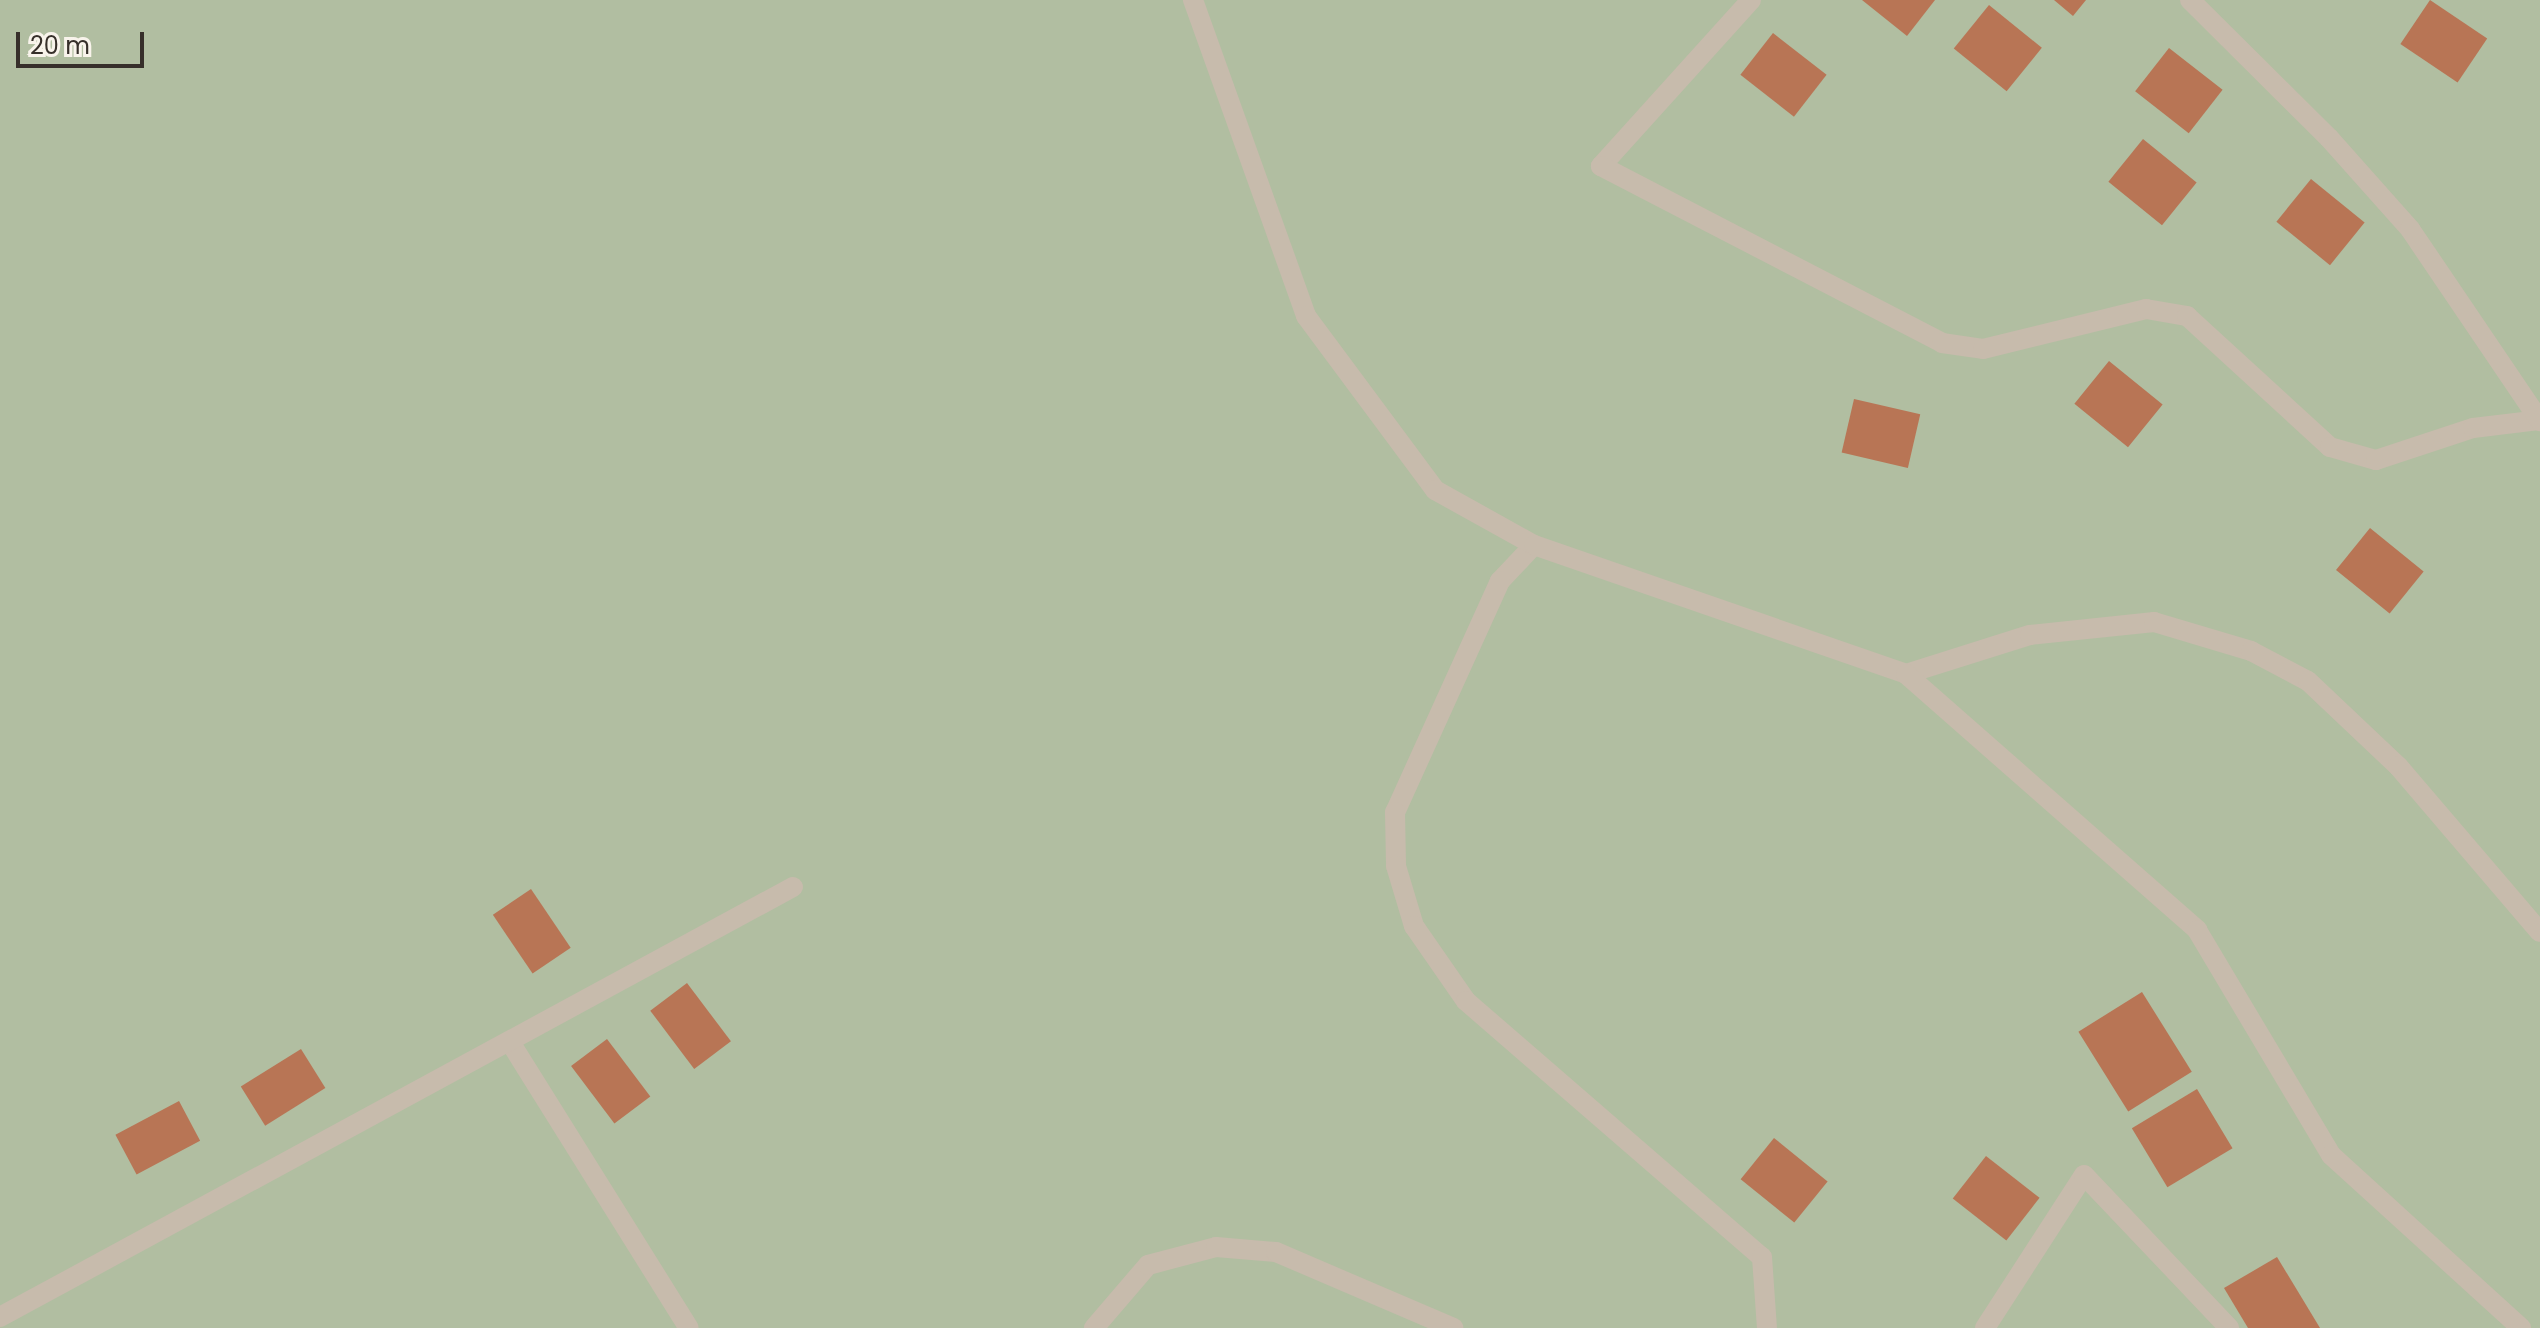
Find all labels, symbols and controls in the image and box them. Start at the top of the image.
scale bar [20,16,148,66]
text: 20 m [30,29,90,62]

